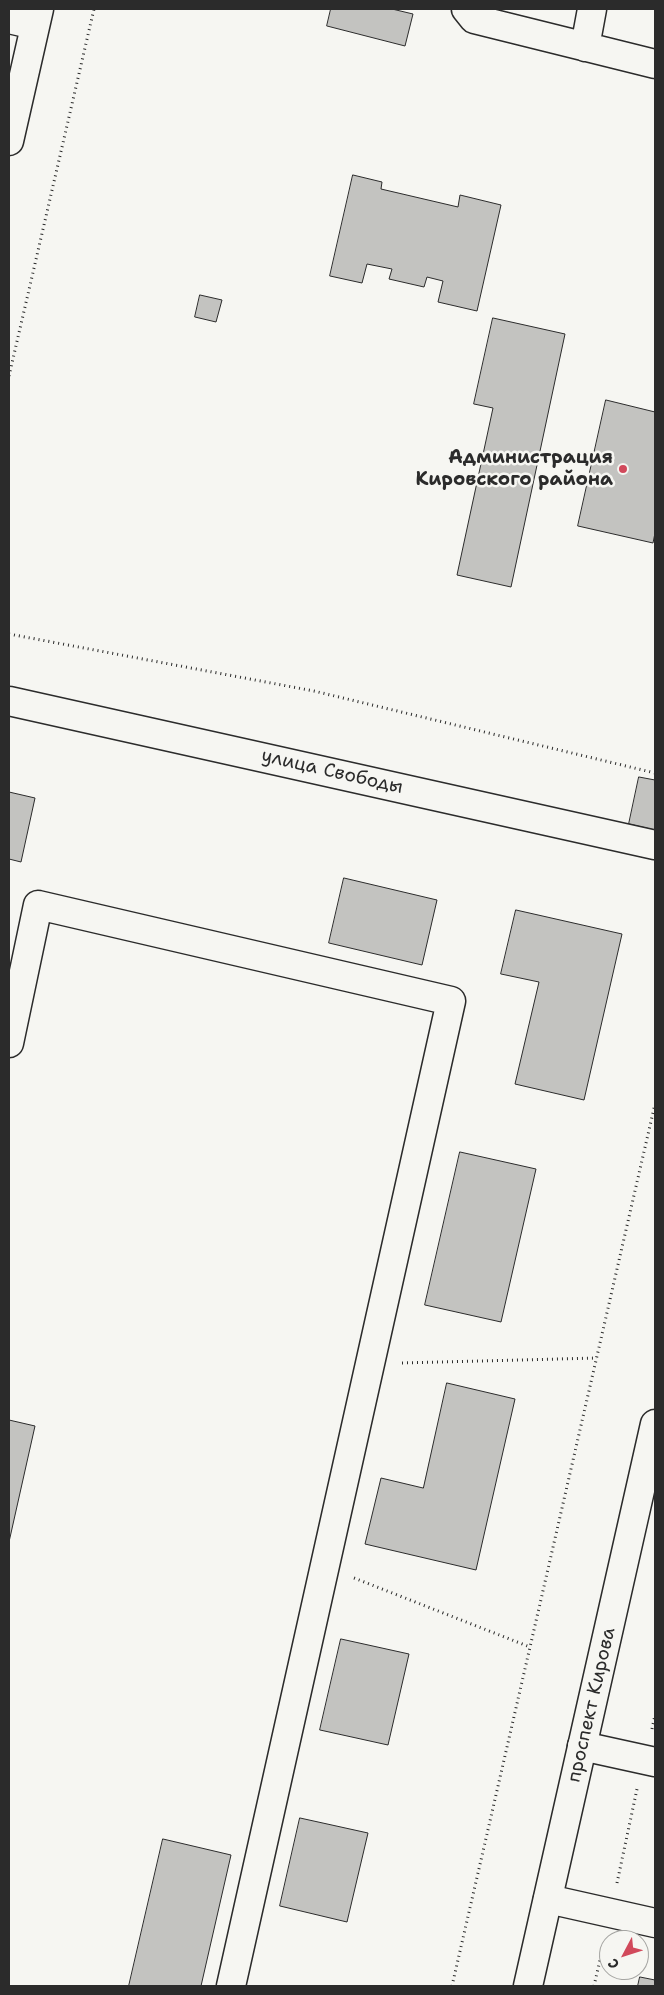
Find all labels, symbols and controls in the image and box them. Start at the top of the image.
place label: Администрация Кировского района [416,447,613,491]
marker: Администрация Кировского района [617,463,629,475]
street label: улица Свободы [259,745,405,799]
street label: проспект Кирова [563,1625,621,1785]
north arrow [599,1930,649,1980]
text: С [604,1955,623,1973]

